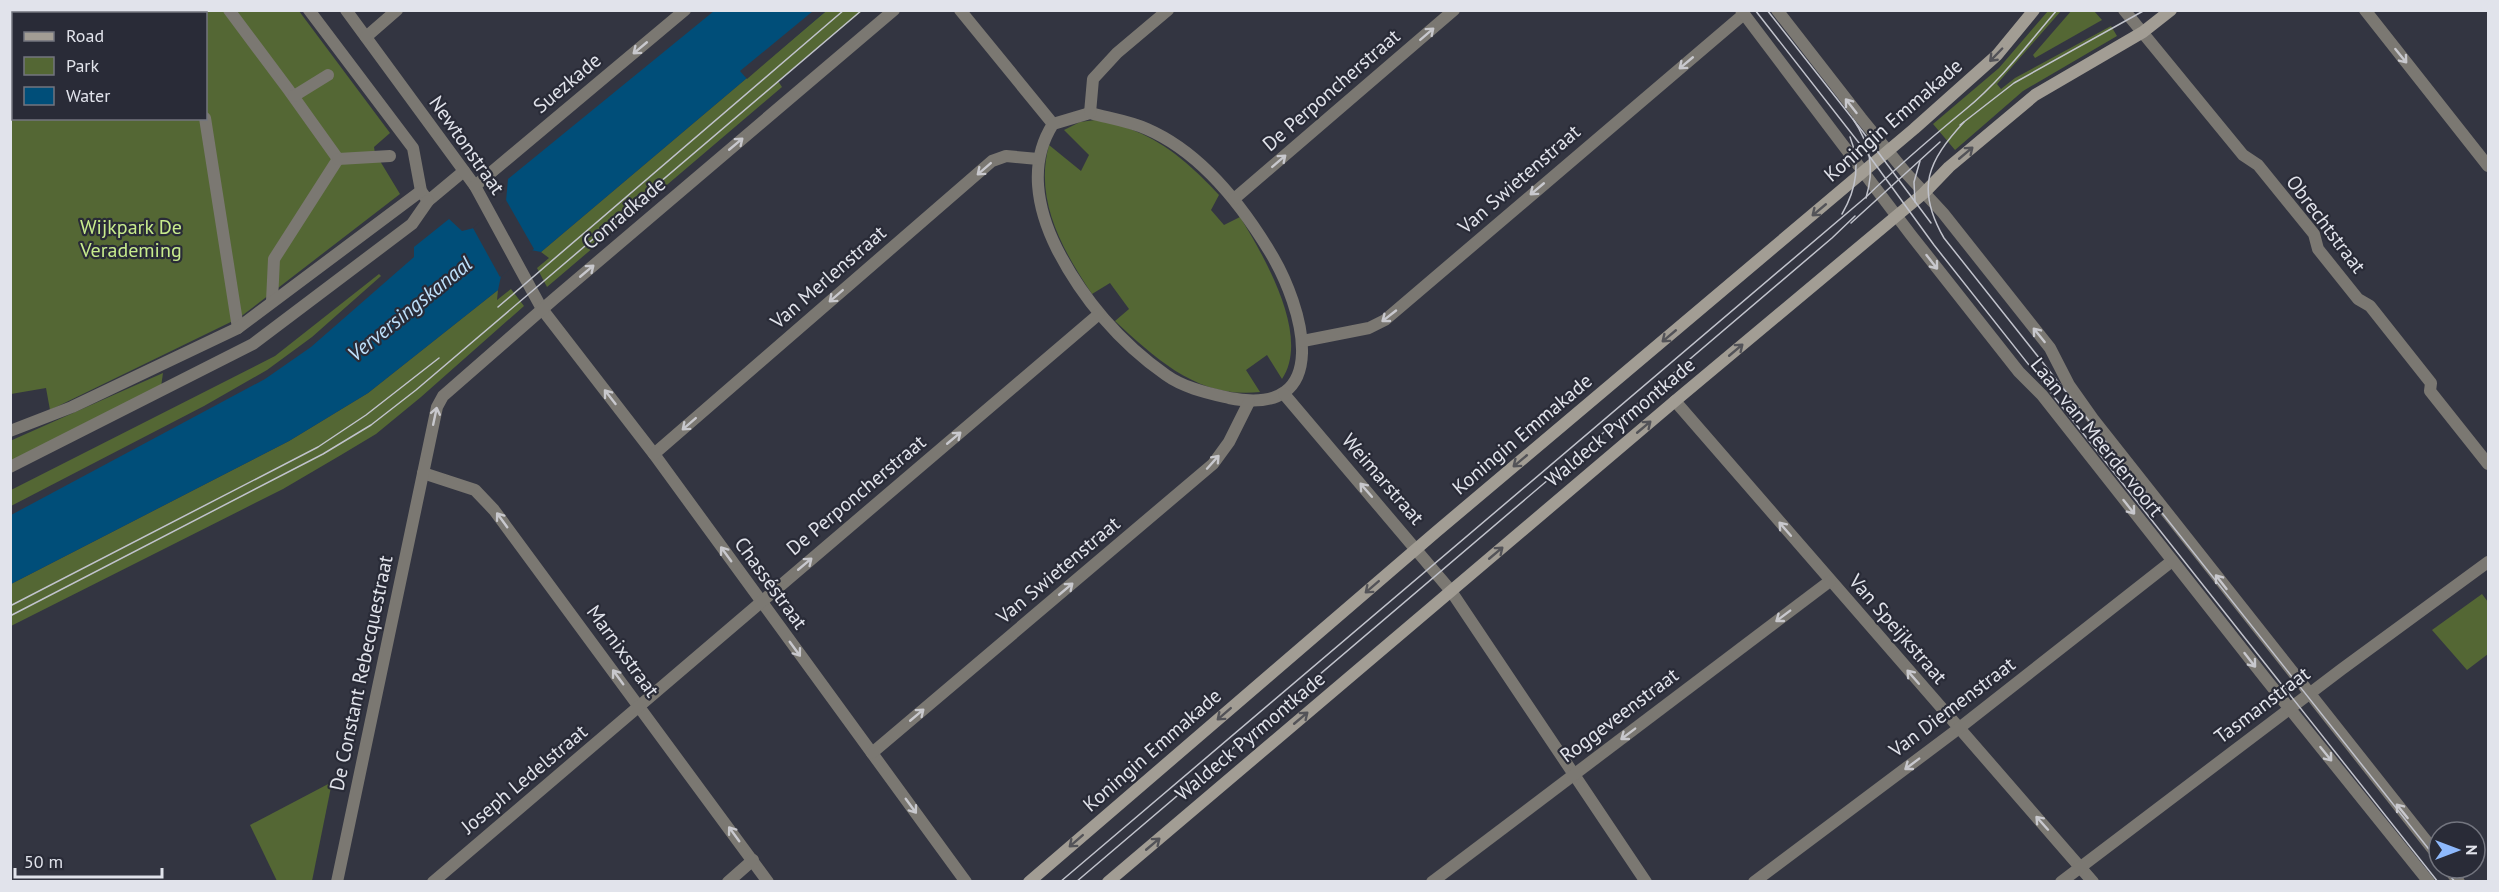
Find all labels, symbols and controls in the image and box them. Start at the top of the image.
legend [12,12,207,120]
street label: De Perponcherstraat [1257,23,1405,157]
text: Road [66,24,104,47]
one-way arrow [1419,27,1434,41]
one-way arrow [633,41,648,55]
street label: Suezkade [528,47,606,119]
one-way arrow [1989,47,2003,62]
one-way arrow [2395,48,2408,64]
street label: Koningin Emmakade [1818,53,1968,187]
text: Park [66,54,99,77]
one-way arrow [1679,56,1694,70]
text: Water [66,84,110,107]
street label: Newtonstraat [423,90,511,200]
one-way arrow [1845,98,1858,114]
street label: Van Swietenstraat [1452,119,1586,240]
one-way arrow [728,138,744,151]
one-way arrow [1958,146,1974,159]
one-way arrow [1271,154,1287,167]
one-way arrow [977,162,992,176]
street label: Obrechtstraat [2281,170,2372,279]
street label: Conradkade [577,171,671,255]
one-way arrow [1530,182,1545,196]
one-way arrow [1811,203,1827,216]
park label: Wijkpark De Verademing [79,214,182,263]
street label: Van Merlenstraat [764,220,891,335]
water label: Verversingskanaal [342,250,478,367]
one-way arrow [1925,254,1939,269]
one-way arrow [579,264,595,277]
one-way arrow [829,289,844,303]
one-way arrow [1381,309,1397,322]
one-way arrow [2032,328,2046,343]
one-way arrow [1661,329,1677,342]
one-way arrow [1728,343,1743,357]
street label: Waldeck Pyrmontkade [1540,352,1700,492]
street label: Laan van Meerdervoort [2025,352,2169,522]
street label: Koningin Emmakade [1447,368,1597,500]
one-way arrow [604,389,617,405]
one-way arrow [430,407,441,426]
one-way arrow [682,417,697,431]
one-way arrow [1636,420,1651,434]
street label: Weimarstraat [1336,428,1430,530]
street label: De Perponcherstraat [781,429,931,561]
one-way arrow [946,431,962,444]
one-way arrow [1207,454,1220,470]
one-way arrow [1512,455,1528,468]
one-way arrow [1360,482,1374,498]
one-way arrow [2123,499,2136,515]
street label: Van Swietenstraat [990,511,1125,630]
one-way arrow [496,513,508,529]
one-way arrow [1778,522,1792,537]
street label: Chasséstraat [729,532,813,634]
one-way arrow [720,546,732,563]
one-way arrow [1488,546,1503,560]
street label: De Constant Rebecquestraat [323,553,399,793]
one-way arrow [797,557,813,570]
street label: Van Speijkstraat [1843,568,1953,689]
one-way arrow [2214,575,2227,591]
one-way arrow [1365,580,1380,594]
one-way arrow [1058,582,1073,596]
street label: Marnixstraat [581,600,665,702]
one-way arrow [1776,610,1792,622]
one-way arrow [789,640,801,656]
street label: Van Diemenstraat [1883,651,2020,763]
one-way arrow [2244,652,2257,668]
street label: Tasmanstraat [2209,660,2315,749]
street label: Roggeveenstraat [1554,662,1684,768]
street label: Waldeck Pyrmontkade [1170,666,1330,806]
one-way arrow [1906,669,1920,684]
one-way arrow [612,670,624,686]
street label: Koningin Emmakade [1077,683,1227,817]
one-way arrow [1217,707,1232,721]
one-way arrow [909,708,924,722]
one-way arrow [1293,711,1309,724]
street label: Joseph Ledelstraat [455,718,593,840]
one-way arrow [1620,727,1636,740]
one-way arrow [2319,746,2333,761]
one-way arrow [1904,757,1920,770]
one-way arrow [905,797,917,813]
one-way arrow [2396,804,2409,820]
one-way arrow [2035,815,2049,830]
north arrow [2427,820,2487,880]
one-way arrow [727,827,740,843]
one-way arrow [1068,834,1084,847]
one-way arrow [1145,837,1161,850]
scale bar [15,841,162,879]
text: N [2462,845,2482,855]
text: 50 m [24,850,63,873]

